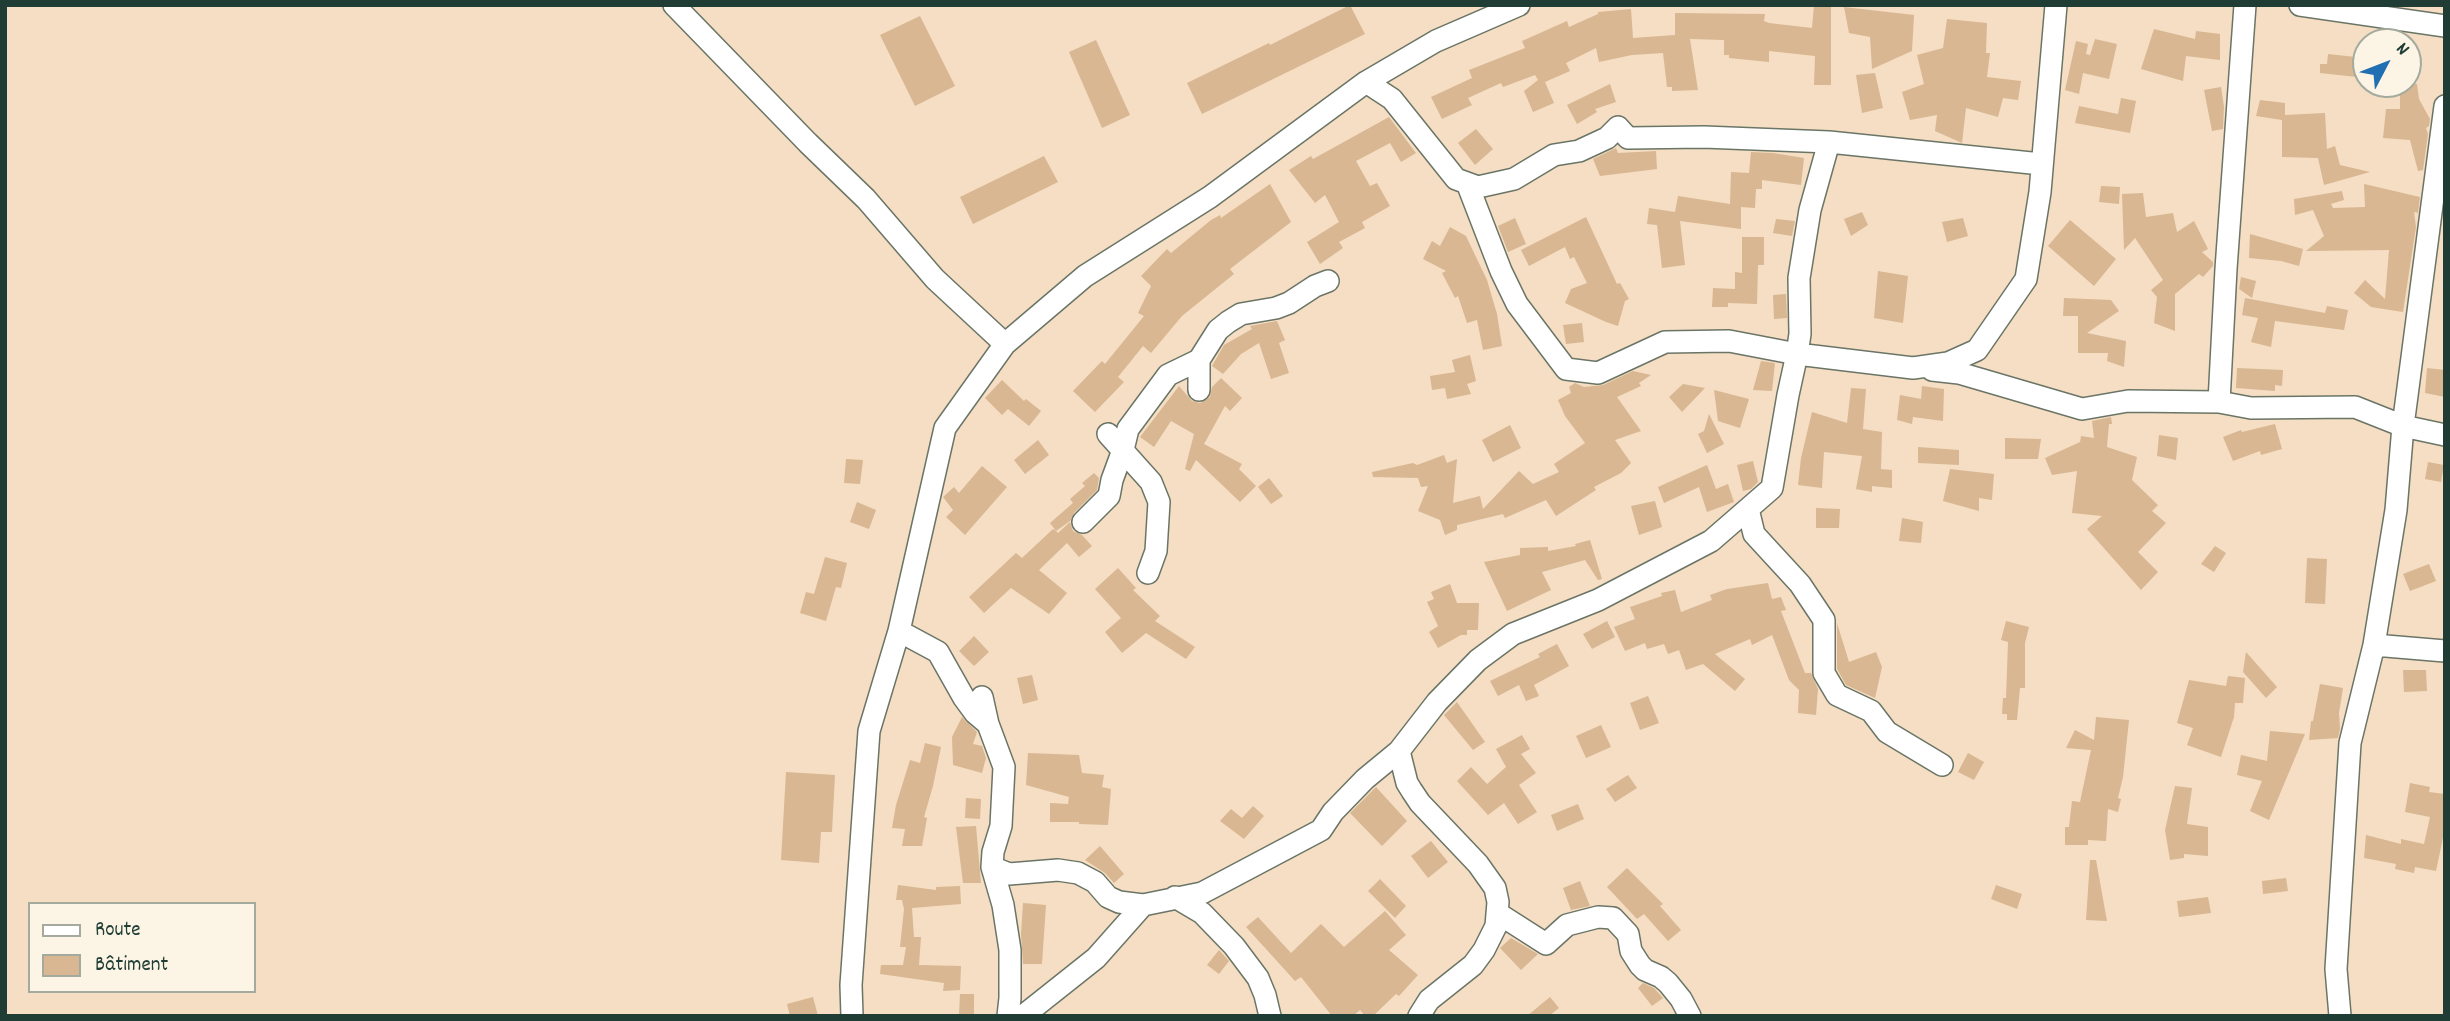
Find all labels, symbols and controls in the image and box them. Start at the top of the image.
north arrow [2352,28,2422,98]
text: N [2388,37,2415,62]
legend [28,902,256,993]
text: Route [95,916,141,946]
text: Bâtiment [95,951,168,981]

